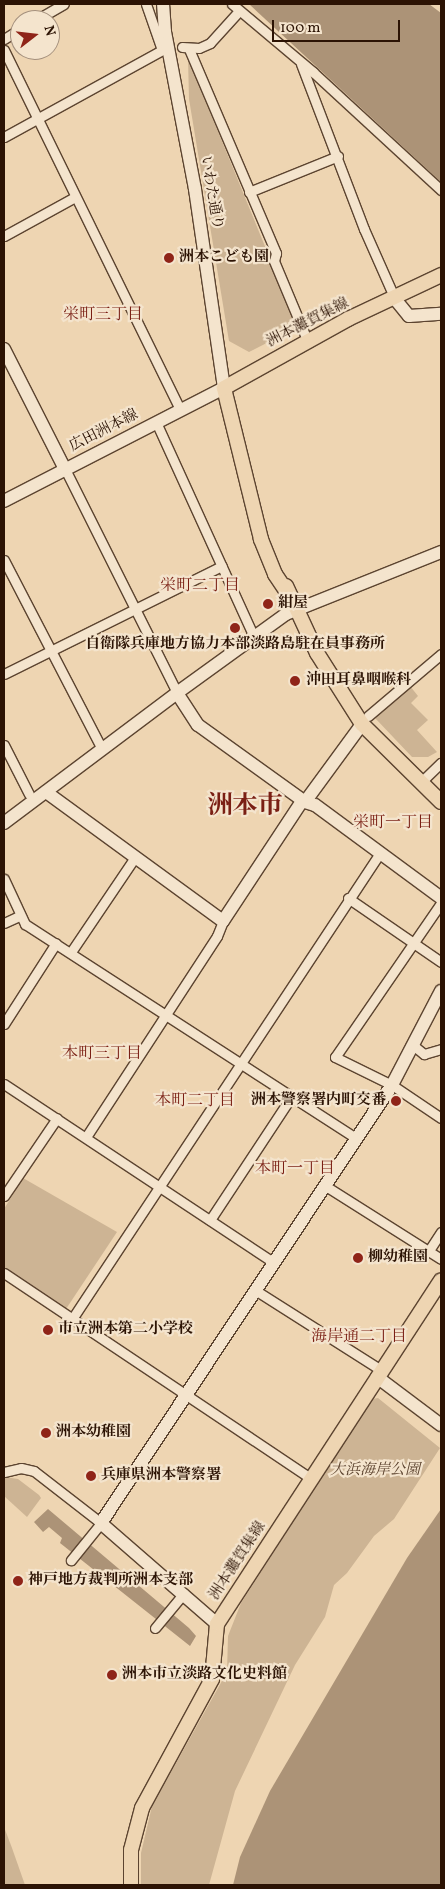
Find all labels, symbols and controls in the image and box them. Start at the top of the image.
north arrow [10,10,60,60]
scale bar [275,10,402,42]
text: 100 m [280,18,320,39]
text: N [38,23,59,39]
street label: いわた通り [196,155,226,231]
place label: 洲本こども園 [179,249,269,267]
marker: 洲本こども園 [163,252,175,264]
street label: 洲本灘賀集線 [264,295,352,351]
district label: 栄町三丁目 [63,305,143,325]
street label: 広田洲本線 [67,406,141,456]
district label: 栄町二丁目 [160,576,240,596]
place label: 紺屋 [278,595,308,613]
marker: 紺屋 [262,598,274,610]
marker: 自衛隊兵庫地方協力本部淡路島駐在員事務所 [229,622,241,634]
place label: 自衛隊兵庫地方協力本部淡路島駐在員事務所 [85,636,385,654]
place label: 沖田耳鼻咽喉科 [306,672,411,690]
marker: 沖田耳鼻咽喉科 [288,674,302,688]
district label: 洲本市 [208,792,282,822]
district label: 栄町一丁目 [353,813,433,833]
district label: 本町三丁目 [62,1044,142,1064]
district label: 本町二丁目 [155,1091,235,1111]
place label: 洲本警察署内町交番 [251,1092,386,1110]
marker: 洲本警察署内町交番 [390,1095,402,1107]
district label: 本町一丁目 [255,1159,335,1179]
place label: 柳幼稚園 [368,1249,428,1267]
marker: 柳幼稚園 [352,1252,364,1264]
place label: 市立洲本第二小学校 [58,1321,193,1339]
marker: 市立洲本第二小学校 [42,1324,54,1336]
district label: 海岸通二丁目 [311,1327,407,1347]
place label: 洲本幼稚園 [56,1424,131,1442]
marker: 洲本幼稚園 [40,1427,52,1439]
park label: 大浜海岸公園 [330,1462,420,1480]
place label: 兵庫県洲本警察署 [101,1467,221,1485]
marker: 兵庫県洲本警察署 [85,1470,97,1482]
street label: 洲本灘賀集線 [206,1518,270,1604]
place label: 神戸地方裁判所洲本支部 [28,1572,193,1590]
marker: 神戸地方裁判所洲本支部 [12,1575,24,1587]
place label: 洲本市立淡路文化史料館 [122,1666,287,1684]
marker: 洲本市立淡路文化史料館 [106,1669,118,1681]

